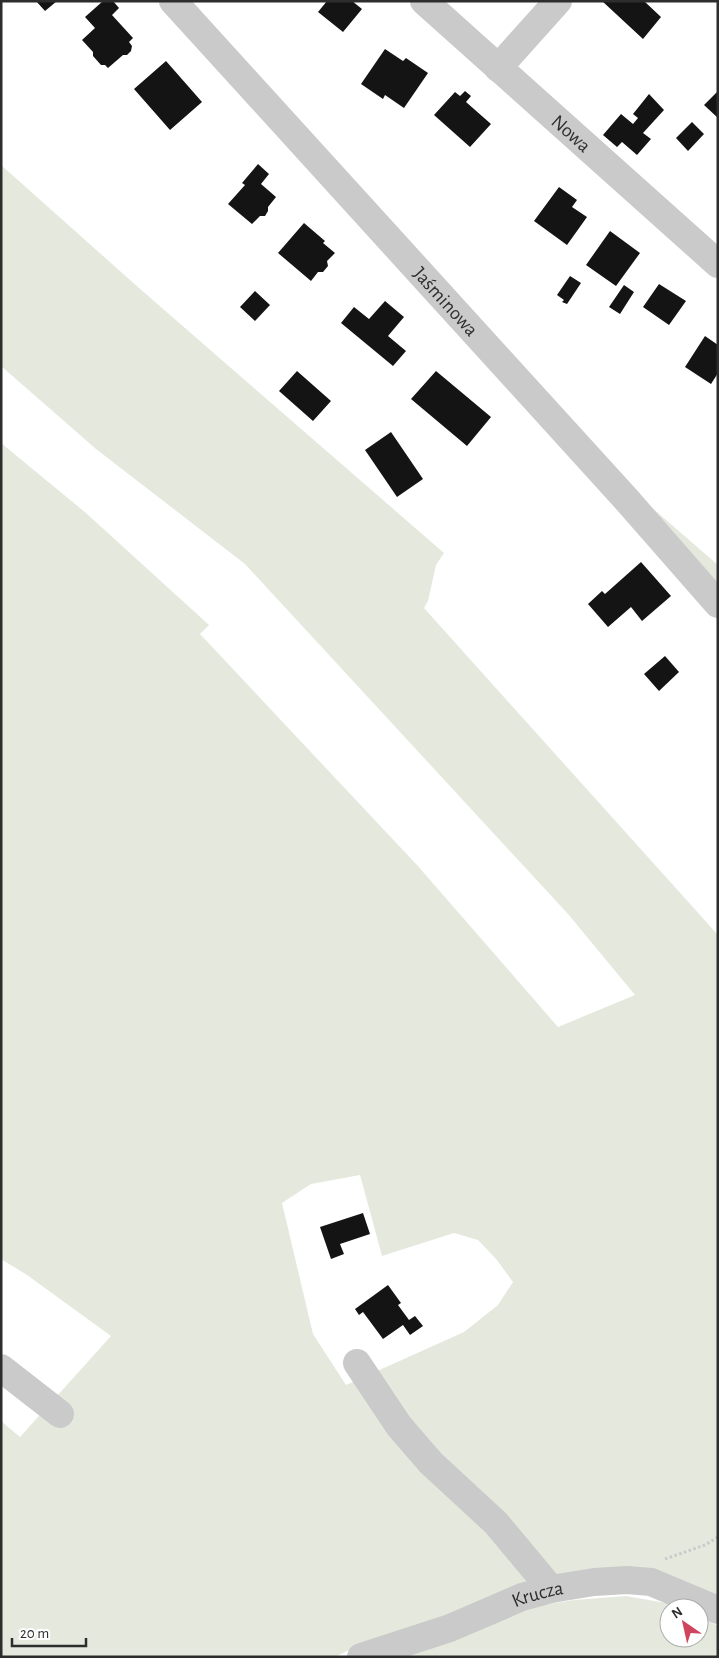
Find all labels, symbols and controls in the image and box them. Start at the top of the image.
street label: Nowa [547,111,594,156]
street label: Jaśminowa [409,264,482,340]
street label: Krucza [509,1578,565,1611]
north arrow [659,1598,709,1648]
text: N [669,1605,685,1622]
scale bar [12,1616,86,1648]
text: 20 m [20,1626,49,1641]

